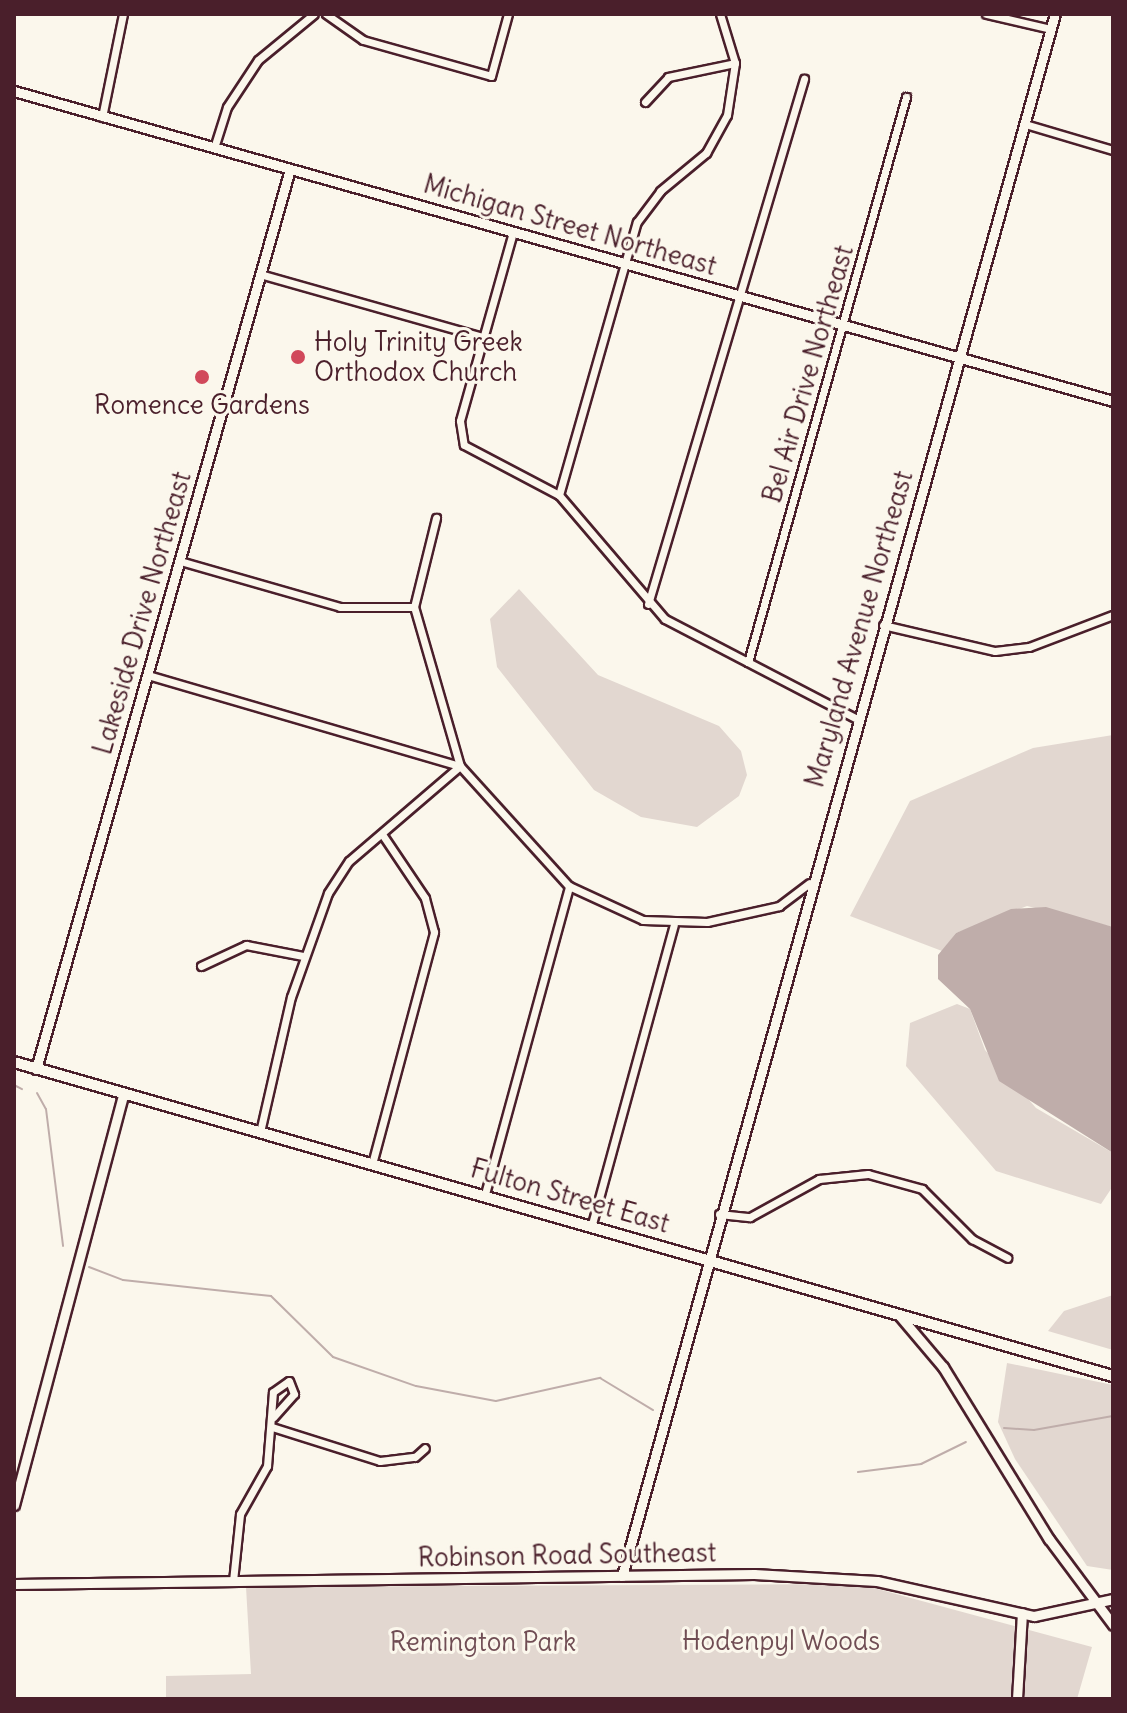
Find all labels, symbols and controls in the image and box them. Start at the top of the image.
street label: Michigan Street Northeast [420,168,720,282]
street label: Bel Air Drive Northeast [756,242,860,506]
place label: Holy Trinity Greek Orthodox Church [314,326,523,388]
marker: Holy Trinity Greek Orthodox Church [289,348,307,366]
marker: Romence Gardens [193,368,211,386]
place label: Romence Gardens [94,389,310,421]
street label: Maryland Avenue Northeast [799,467,919,791]
street label: Lakeside Drive Northeast [87,468,197,758]
street label: Fulton Street East [467,1153,673,1239]
street label: Robinson Road Southeast [418,1537,716,1573]
park label: Hodenpyl Woods [682,1625,880,1657]
park label: Remington Park [390,1626,576,1658]

